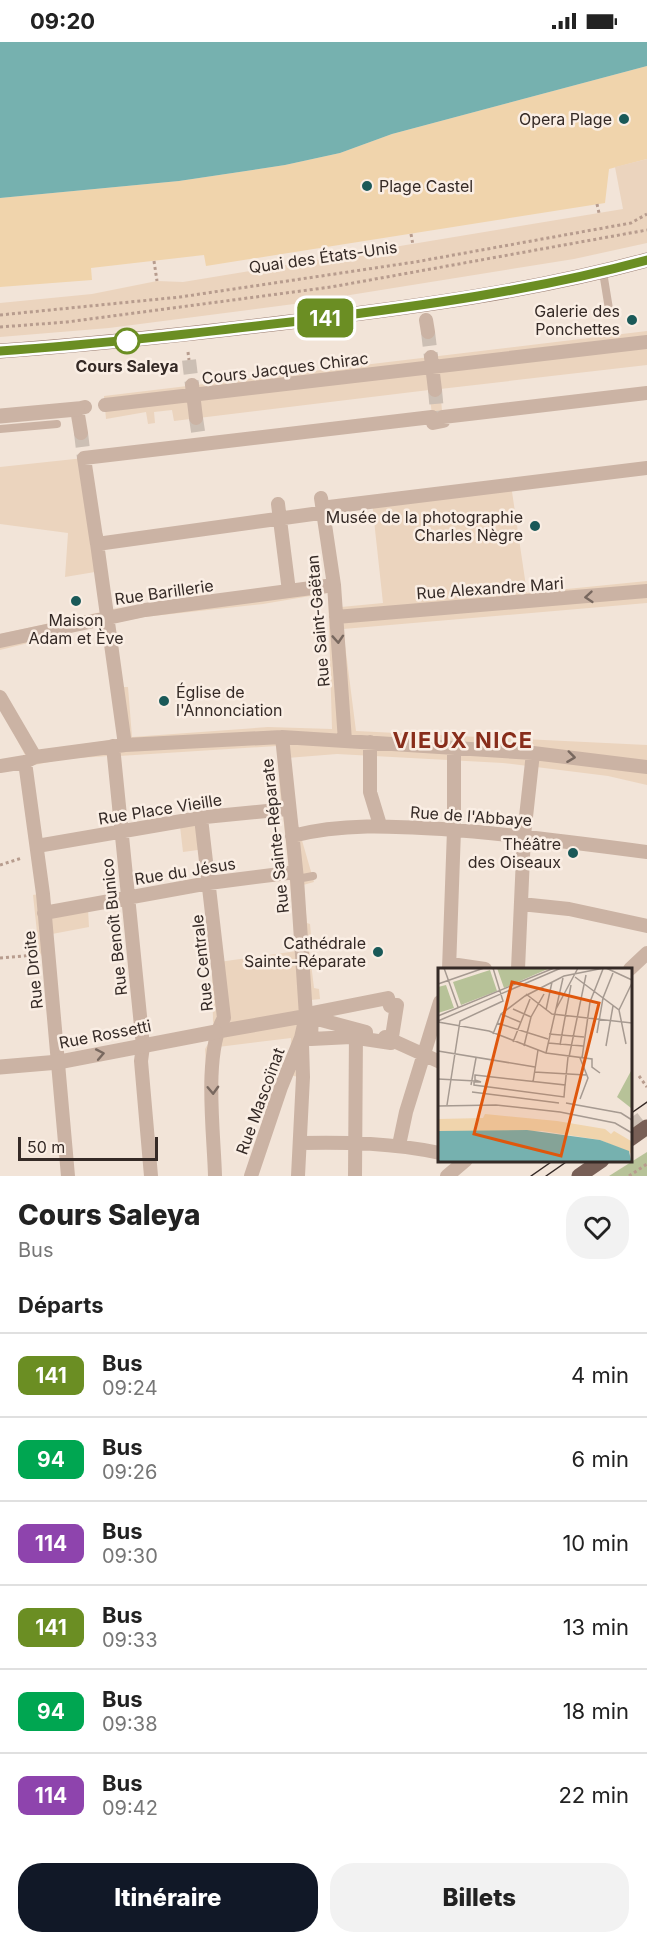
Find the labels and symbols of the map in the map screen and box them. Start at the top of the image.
place label: Opera Plage [519,109,612,129]
marker: Opera Plage [617,112,631,126]
place label: Plage Castel [379,176,473,196]
marker: Plage Castel [360,179,374,193]
street label: Quai des États-Unis [248,237,398,277]
line badge: 141 [290,298,360,338]
place label: Galerie des Ponchettes [534,301,620,339]
marker: Galerie des Ponchettes [625,313,639,327]
marker: Cours Saleya [114,328,140,354]
street label: Cours Jacques Chirac [201,348,369,388]
place label: Cours Saleya [76,356,178,376]
place label: Musée de la photographie Charles Nègre [326,507,523,545]
marker: Musée de la photographie Charles Nègre [528,519,542,533]
street label: Rue Saint-Gaëtan [302,554,334,688]
street label: Rue Alexandre Mari [416,573,564,603]
street label: Rue Barillerie [113,575,215,609]
one-way arrow [584,590,593,603]
marker: Maison Adam et Ève [69,594,83,608]
place label: Maison Adam et Ève [28,610,124,648]
one-way arrow [331,635,344,644]
place label: Église de l'Annonciation [176,682,283,720]
marker: Église de l'Annonciation [157,694,171,708]
district label: VIEUX NICE [392,727,534,753]
one-way arrow [566,751,575,763]
street label: Rue Sainte-Réparate [257,758,293,914]
street label: Rue Place Vieille [97,789,223,829]
street label: Rue de l'Abbaye [409,802,533,830]
place label: Théâtre des Oiseaux [468,834,561,872]
marker: Théâtre des Oiseaux [566,846,580,860]
street label: Rue du Jésus [133,853,237,889]
street label: Rue Benoît Bunico [97,857,131,997]
street label: Rue Centrale [187,913,217,1013]
street label: Rue Droite [19,930,47,1010]
place label: Cathédrale Sainte-Réparate [244,933,366,971]
marker: Cathédrale Sainte-Réparate [371,945,385,959]
inset map [438,968,632,1161]
street label: Rue Rossetti [57,1015,153,1053]
street label: Rue Mascoïnat [231,1045,289,1157]
one-way arrow [94,1048,104,1061]
one-way arrow [206,1086,219,1095]
scale bar [18,1134,158,1162]

